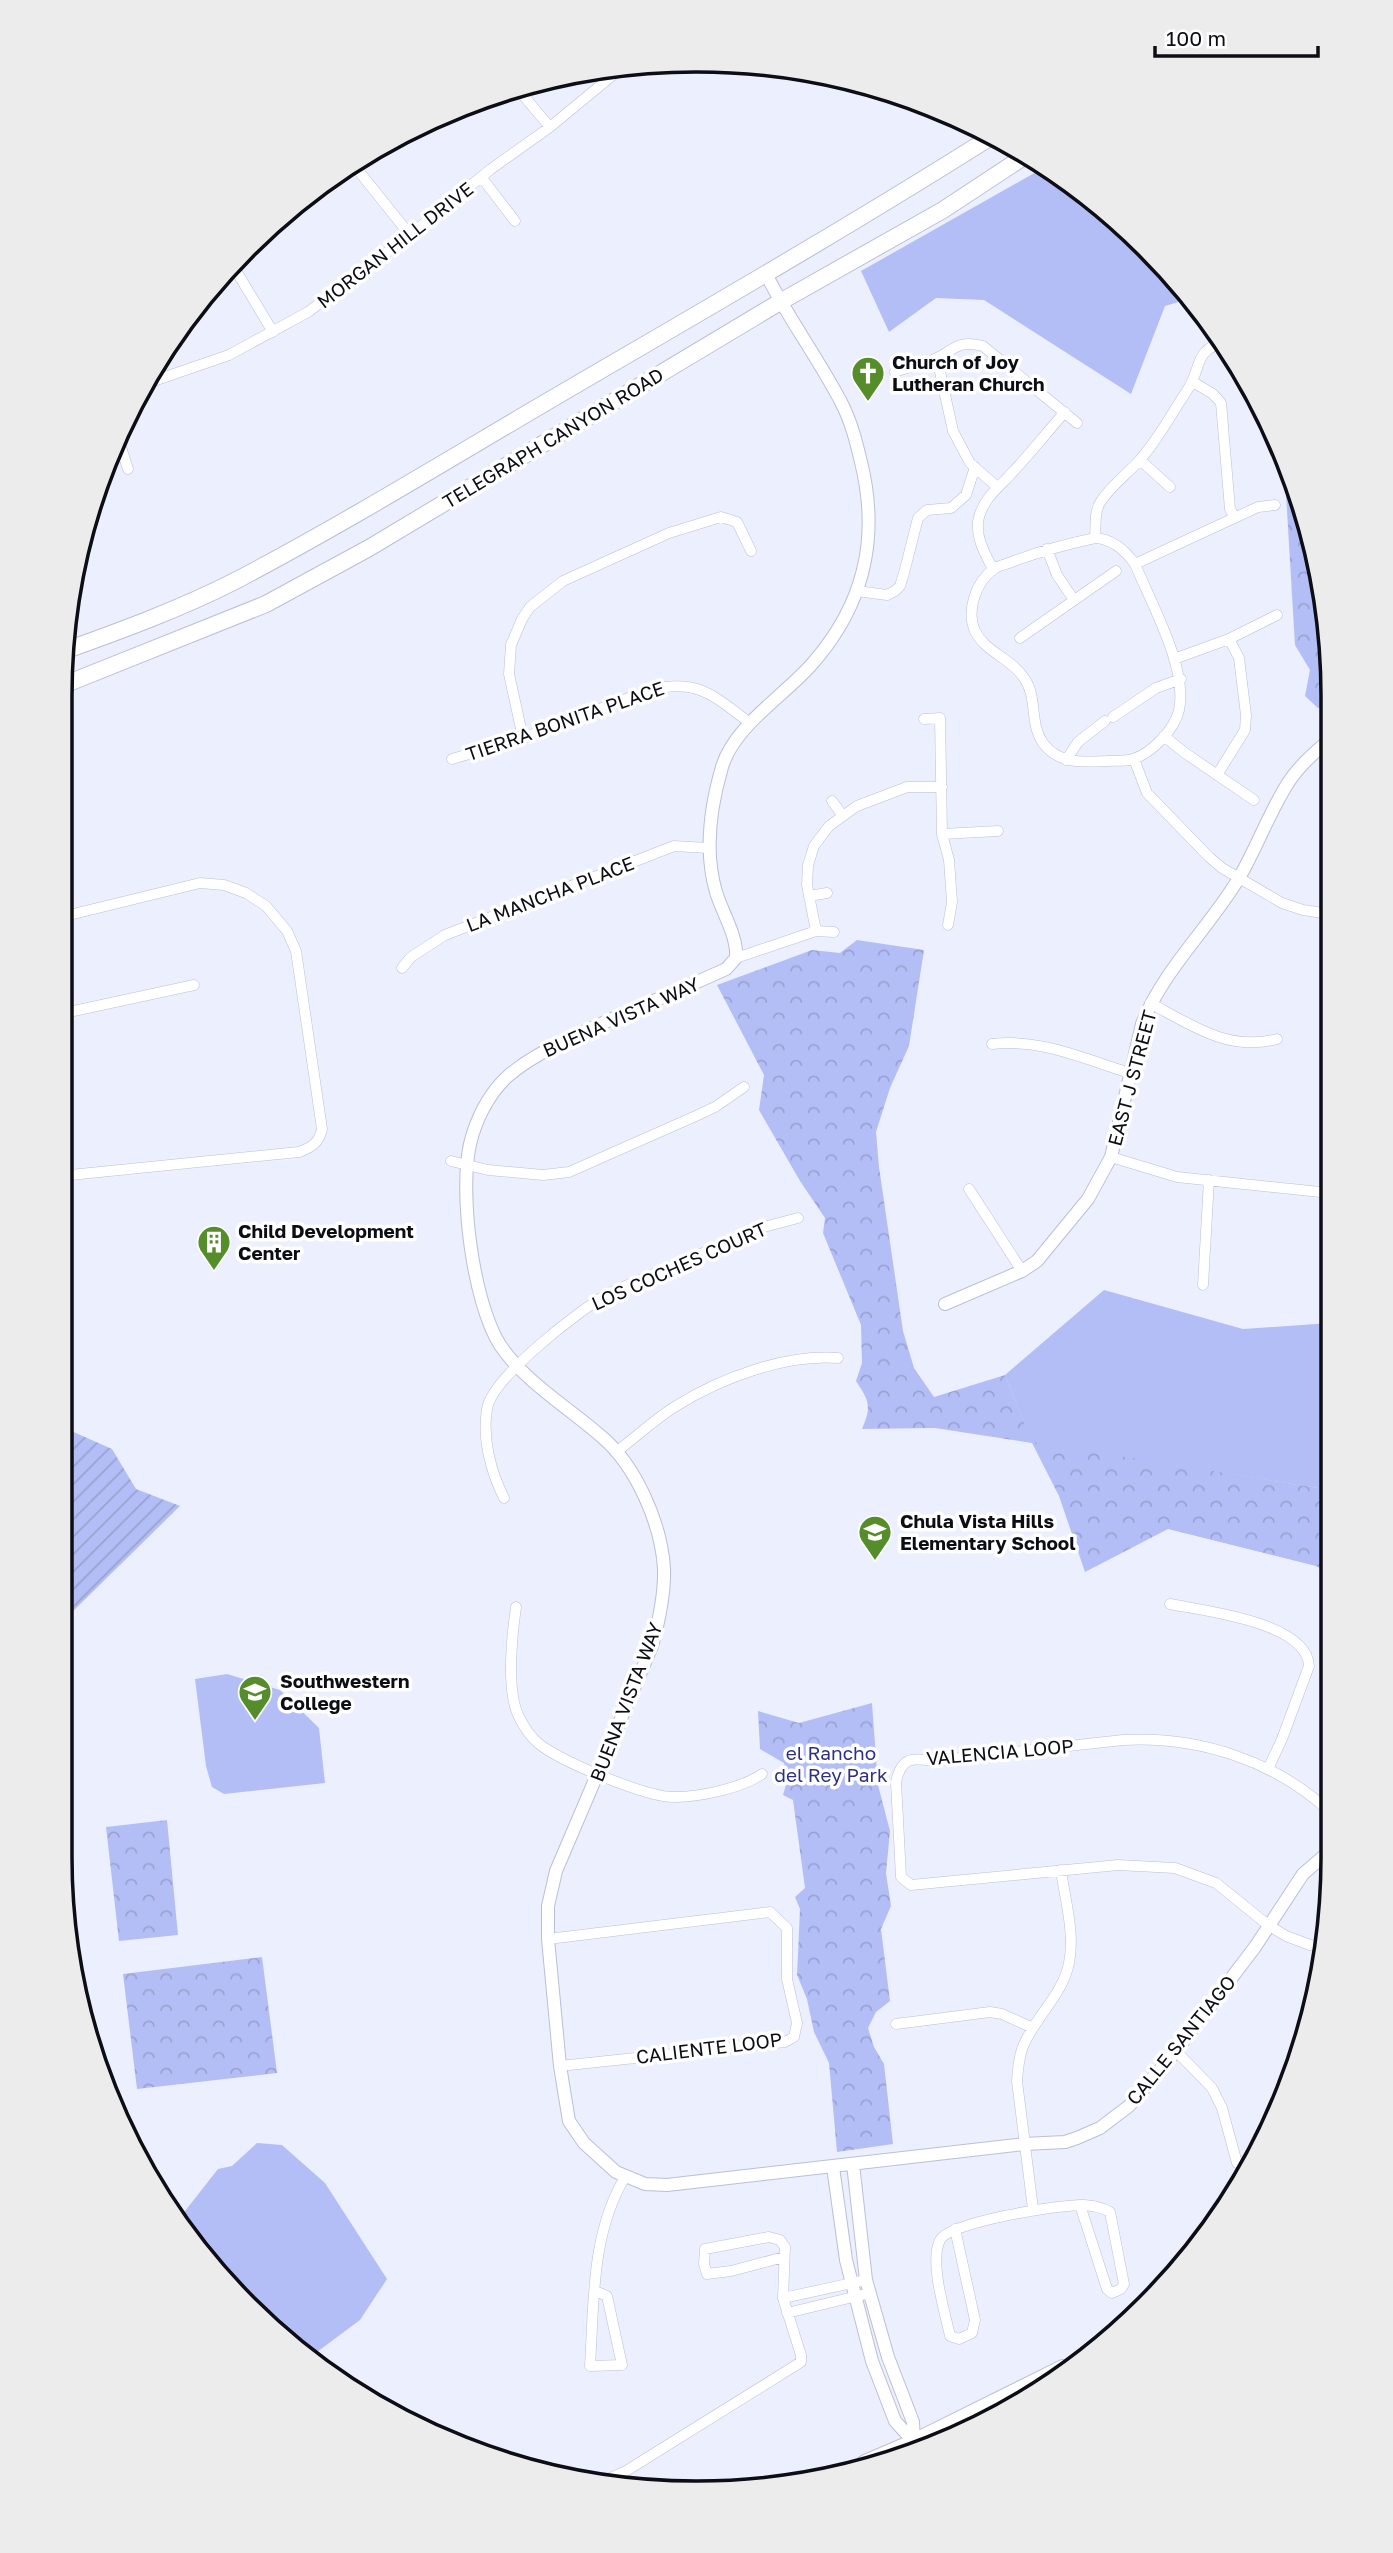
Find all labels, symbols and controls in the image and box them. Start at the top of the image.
scale bar [1155,14,1318,58]
text: 100 m [1166,25,1226,51]
street label: MORGAN HILL DRIVE [312,177,477,313]
place label: Church of Joy Lutheran Church [892,350,1044,395]
church icon: Church of Joy Lutheran Church [849,354,887,403]
street label: TELEGRAPH CANYON ROAD [438,362,667,513]
street label: TIERRA BONITA PLACE [463,676,667,765]
street label: LA MANCHA PLACE [463,851,637,936]
street label: BUENA VISTA WAY [539,972,702,1061]
street label: EAST J STREET [1102,1007,1161,1148]
street label: LOS COCHES COURT [588,1216,770,1315]
place label: Child Development Center [238,1219,414,1264]
building icon: Child Development Center [195,1223,233,1272]
place label: Chula Vista Hills Elementary School [900,1509,1076,1554]
school or university icon: Chula Vista Hills Elementary School [856,1513,894,1562]
street label: BUENA VISTA WAY [585,1619,666,1785]
place label: Southwestern College [280,1669,409,1714]
school or university icon: Southwestern College [236,1673,274,1722]
street label: VALENCIA LOOP [925,1734,1074,1769]
park label: el Rancho del Rey Park [774,1741,888,1786]
street label: CALLE SANTIAGO [1121,1970,1240,2109]
street label: CALIENTE LOOP [635,2027,783,2068]

